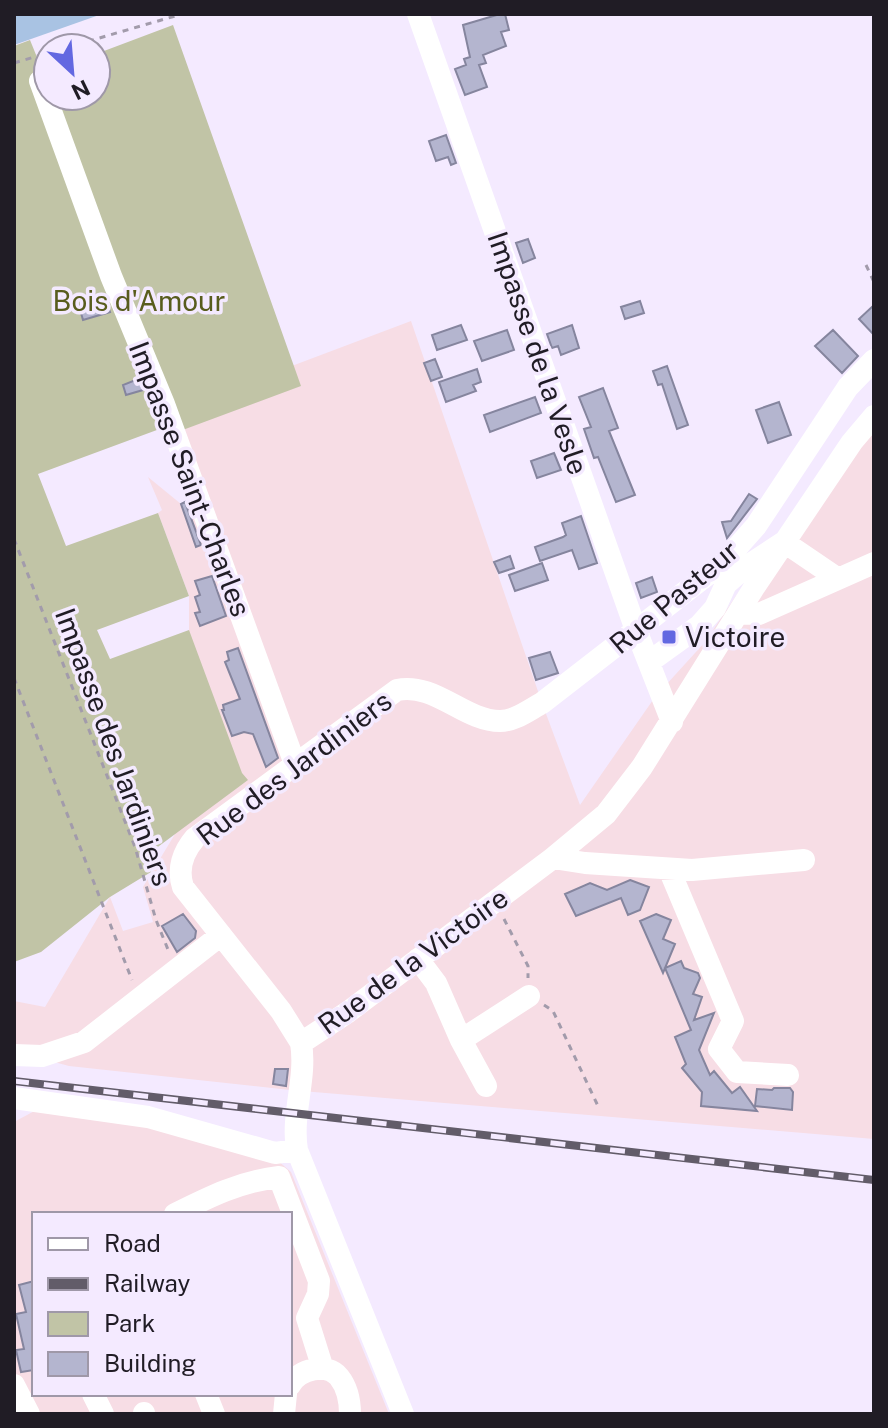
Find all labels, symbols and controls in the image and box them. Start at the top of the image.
north arrow [32,32,112,112]
text: N [67,75,94,105]
street label: Impasse de la Vesle [481,227,596,479]
park label: Bois d'Amour [53,284,225,317]
street label: Impasse Saint-Charles [123,337,258,621]
street label: Rue Pasteur [603,533,745,660]
street label: Impasse des Jardiniers [49,604,180,890]
place label: Victoire [685,620,785,653]
marker: Victoire [660,628,678,646]
street label: Rue des Jardiniers [190,684,398,852]
street label: Rue de la Victoire [311,881,514,1041]
legend [32,1212,292,1396]
text: Road [104,1229,161,1257]
text: Railway [104,1269,190,1297]
text: Park [104,1309,155,1337]
text: Building [104,1349,196,1377]

